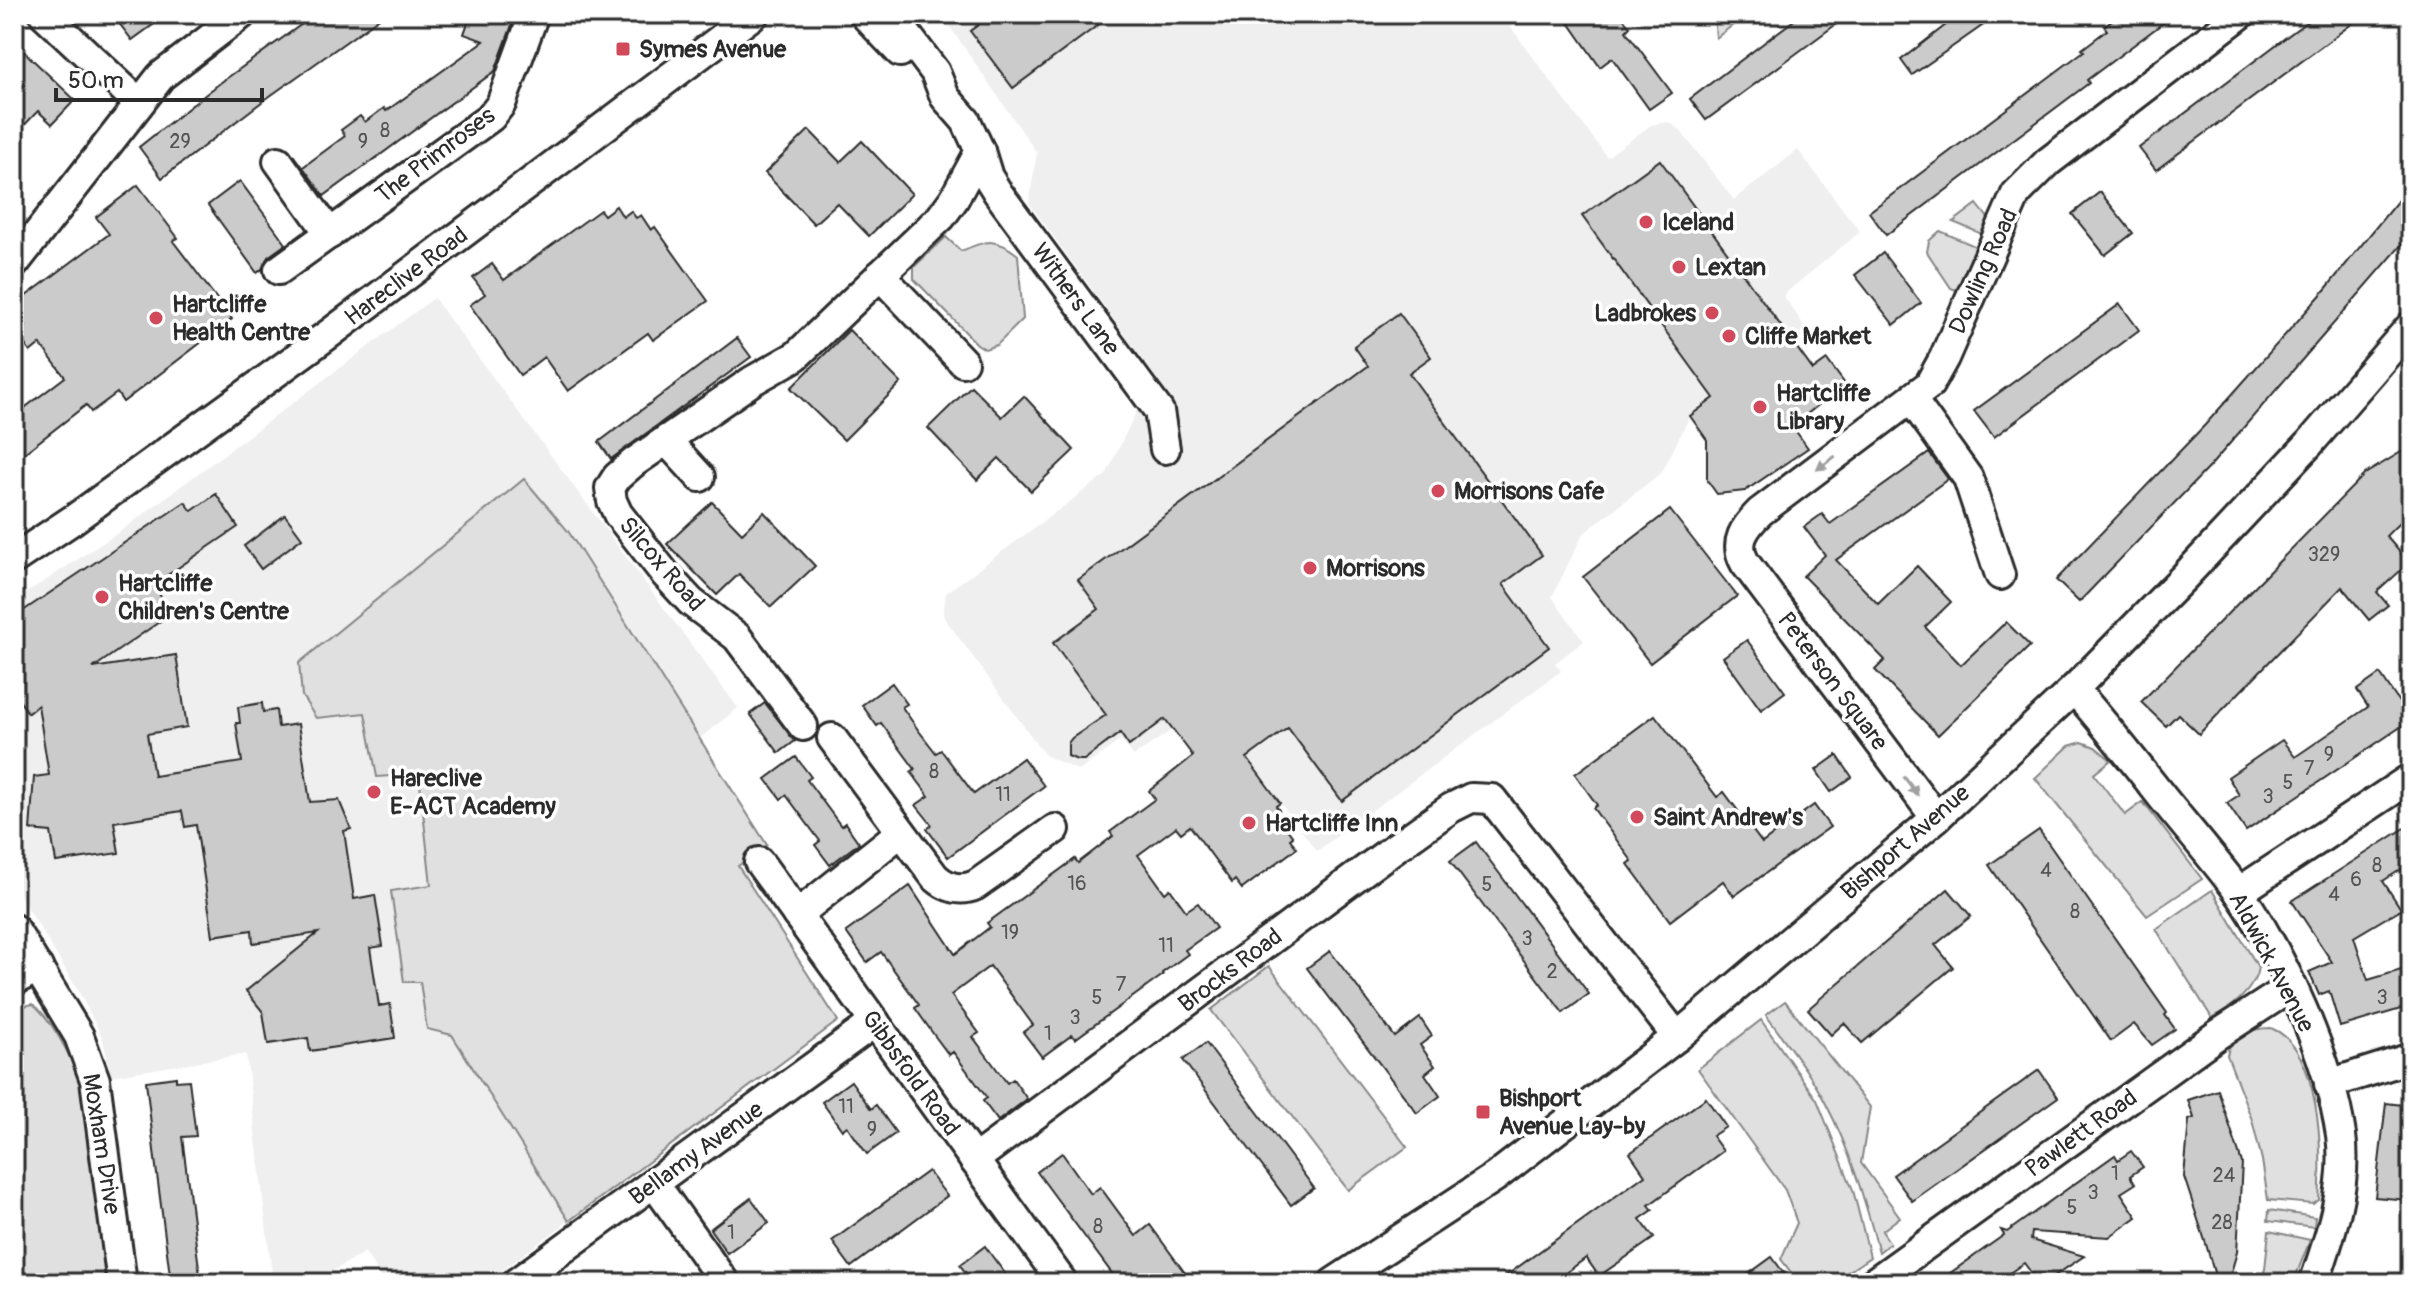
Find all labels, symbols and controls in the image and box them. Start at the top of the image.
place label: Symes Avenue [639,35,787,64]
marker: Symes Avenue [614,40,632,58]
scale bar [56,52,262,102]
text: 50 m [68,66,124,95]
street label: The Primroses [370,101,501,210]
house number: 8 [380,118,390,143]
house number: 29 [169,129,191,154]
house number: 9 [358,129,368,154]
street label: Dowling Road [1943,204,2024,338]
place label: Iceland [1662,208,1734,237]
marker: Iceland [1637,213,1655,231]
street label: Hareclive Road [339,221,474,332]
street label: Withers Lane [1025,238,1126,361]
place label: Lextan [1695,253,1766,282]
marker: Lextan [1670,258,1688,276]
place label: Hartcliffe Health Centre [172,290,311,347]
place label: Ladbrokes [1594,299,1696,328]
marker: Ladbrokes [1703,304,1721,322]
marker: Hartcliffe Health Centre [147,309,165,327]
place label: Cliffe Market [1745,322,1872,351]
marker: Cliffe Market [1720,327,1738,345]
place label: Hartcliffe Library [1776,379,1871,436]
marker: Hartcliffe Library [1751,398,1769,416]
one-way arrow [1815,455,1837,471]
place label: Morrisons Cafe [1454,477,1605,506]
marker: Morrisons Cafe [1429,482,1447,500]
street label: Silcox Road [613,511,711,618]
house number: 329 [2308,542,2340,567]
place label: Morrisons [1326,554,1425,583]
marker: Morrisons [1301,559,1319,577]
place label: Hartcliffe Children's Centre [118,569,290,626]
marker: Hartcliffe Children's Centre [93,588,111,606]
street label: Peterson Square [1771,606,1894,756]
house number: 9 [2324,742,2334,767]
house number: 7 [2304,756,2315,781]
house number: 8 [929,759,939,784]
place label: Hareclive E-ACT Academy [390,764,556,821]
house number: 5 [2283,770,2293,795]
one-way arrow [1903,776,1919,796]
street label: Bishport Avenue [1835,778,1976,906]
house number: 11 [995,782,1011,807]
marker: Hareclive E-ACT Academy [365,783,383,801]
house number: 3 [2262,784,2274,809]
place label: Saint Andrew's [1653,803,1803,832]
marker: Saint Andrew's [1628,808,1646,826]
place label: Hartcliffe Inn [1265,809,1398,838]
marker: Hartcliffe Inn [1240,814,1258,832]
house number: 8 [2372,853,2382,878]
house number: 4 [2040,858,2052,883]
house number: 6 [2350,867,2362,892]
house number: 16 [1067,871,1087,896]
house number: 5 [1482,872,1492,897]
house number: 4 [2328,882,2340,907]
street label: Aldwick Avenue [2222,887,2321,1037]
house number: 8 [2070,899,2080,924]
house number: 19 [1001,920,1019,945]
street label: Brocks Road [1173,922,1288,1019]
house number: 3 [1521,926,1533,951]
house number: 11 [1158,933,1174,958]
house number: 2 [1546,959,1558,984]
house number: 7 [1116,972,1127,997]
house number: 5 [1092,985,1102,1010]
house number: 3 [2376,985,2388,1010]
street label: Gibbsfold Road [855,1005,966,1142]
house number: 3 [1069,1005,1081,1030]
house number: 1 [1044,1021,1052,1046]
street label: Moxham Drive [76,1072,127,1217]
street label: Pawlett Road [2020,1083,2143,1184]
place label: Bishport Avenue Lay-by [1499,1084,1646,1141]
house number: 11 [838,1094,854,1119]
street label: Bellamy Avenue [624,1095,769,1212]
marker: Bishport Avenue Lay-by [1474,1103,1492,1121]
house number: 9 [867,1117,877,1142]
house number: 1 [2111,1161,2119,1186]
house number: 24 [2213,1163,2236,1188]
house number: 3 [2087,1180,2099,1205]
house number: 5 [2067,1195,2077,1220]
house number: 28 [2211,1210,2233,1235]
house number: 8 [1093,1214,1103,1239]
house number: 1 [727,1220,735,1245]

